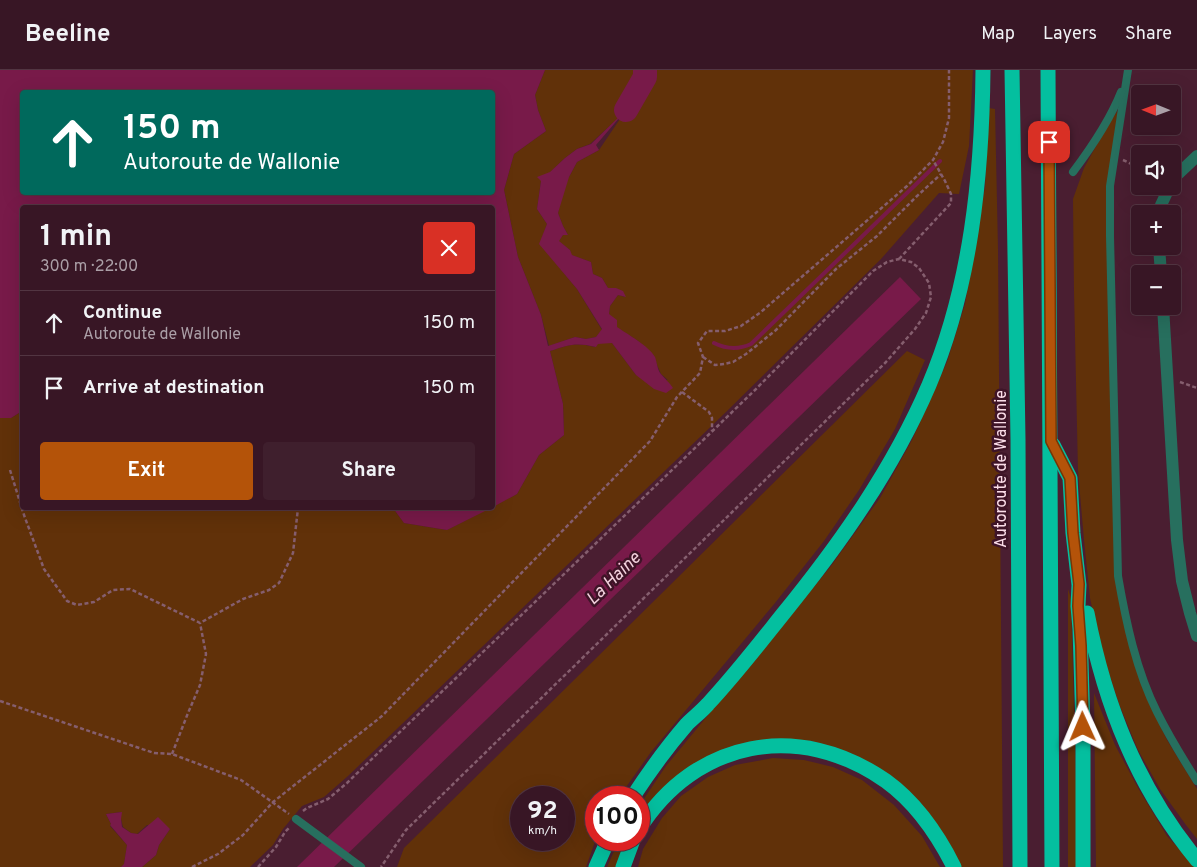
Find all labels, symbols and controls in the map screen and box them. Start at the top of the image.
text: Beeline [25,20,110,50]
text: Map [981,23,1015,46]
text: Layers [1043,23,1097,46]
text: Share [1125,23,1172,46]
north arrow [1131,85,1181,135]
map controls [1131,85,1181,315]
text: 150 m [123,107,221,151]
icon: ahead [40,110,105,175]
pin [1028,121,1070,163]
icon: arrive [1035,128,1063,156]
button: sound [1131,145,1181,195]
text: Autoroute de Wallonie [123,150,340,177]
button: + [1131,205,1181,255]
text: 1 min [40,219,112,256]
button: close [423,222,475,274]
text: 300 m · 22:00 [40,257,138,277]
button: − [1131,265,1181,315]
text: Continue [83,301,162,325]
icon: ahead [40,309,68,337]
text: 150 m [423,311,475,335]
text: Autoroute de Wallonie [83,325,241,345]
icon: arrive [40,374,68,402]
text: Arrive at destination [83,376,264,400]
text: 150 m [423,376,475,400]
street label: Autoroute de Wallonie [992,390,1012,548]
button: Exit [40,442,253,500]
button: Share [263,442,475,500]
water label: La Haine [582,547,647,611]
position arrow [1056,700,1108,752]
speed limit sign: 100 [585,786,650,851]
text: 92 [527,796,558,828]
text: km/h [528,823,557,839]

